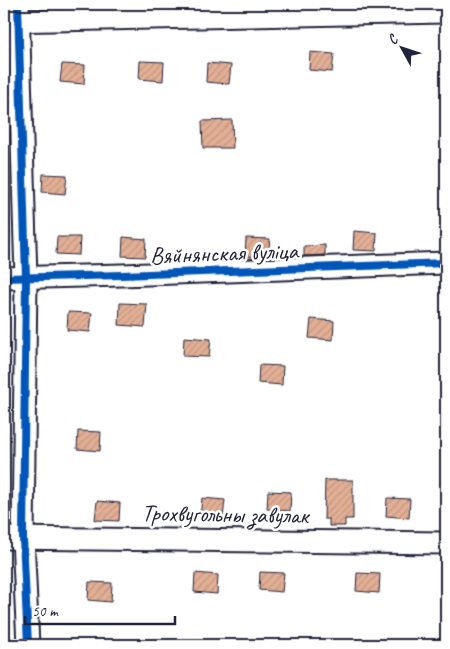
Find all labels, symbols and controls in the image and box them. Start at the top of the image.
north arrow [378,22,428,72]
text: С [384,30,403,48]
street label: Вяйнянская вуліца [149,235,300,271]
street label: Трохвугольны завулак [141,498,311,531]
scale bar [25,594,175,626]
text: 50 m [32,602,59,621]

